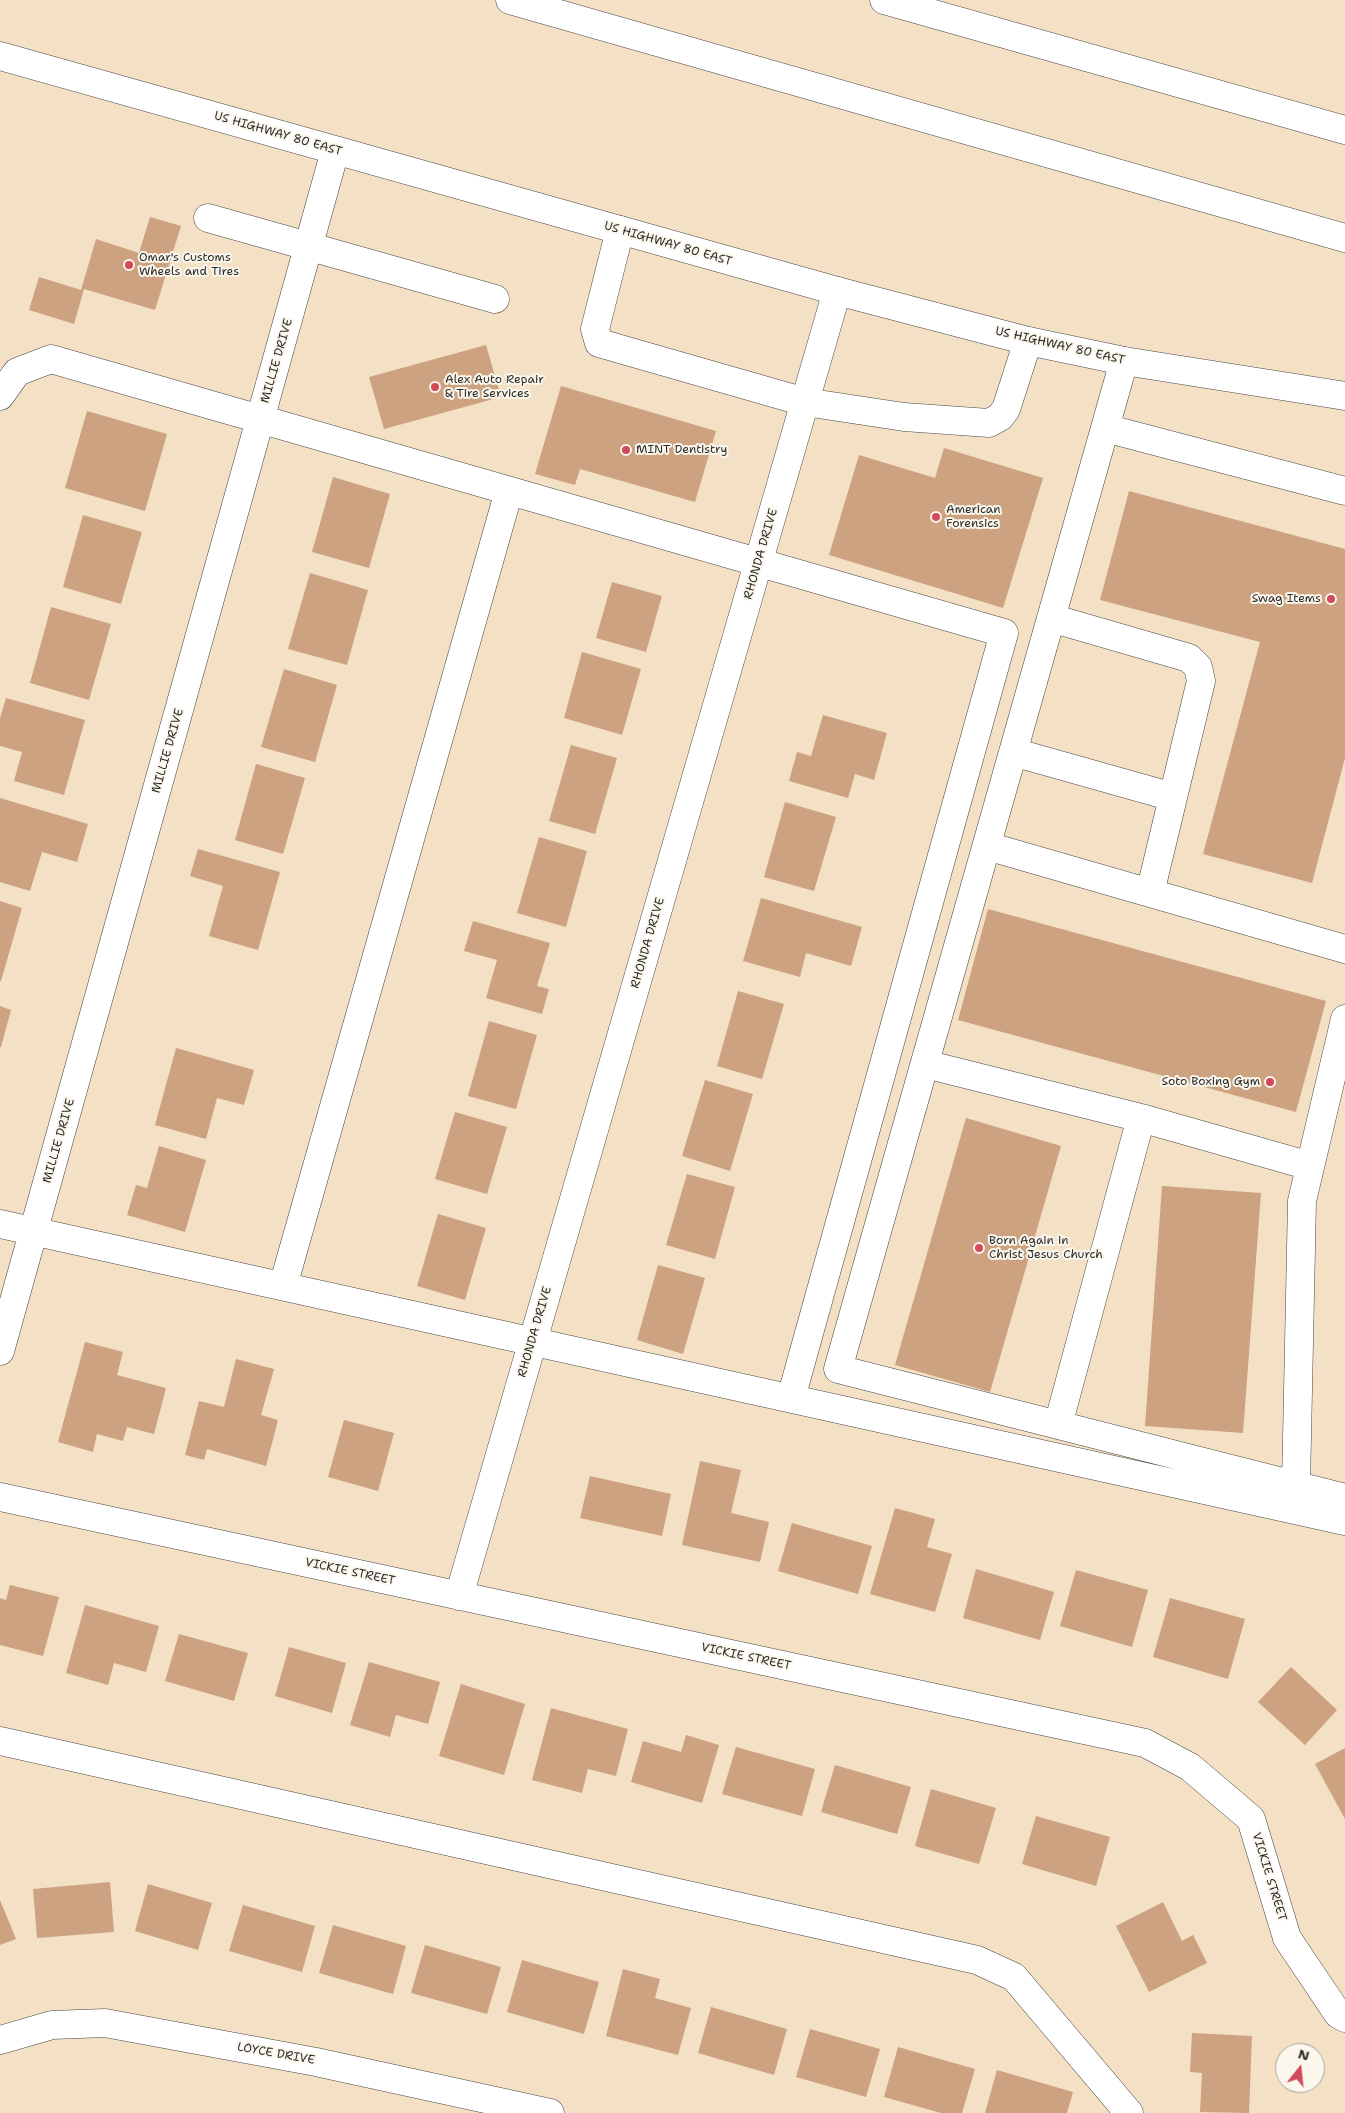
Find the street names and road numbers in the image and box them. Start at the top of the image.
street label: US HIGHWAY 80 EAST [212,109,344,159]
street label: US HIGHWAY 80 EAST [602,219,734,269]
street label: MILLIE DRIVE [258,317,296,405]
street label: US HIGHWAY 80 EAST [994,324,1126,368]
street label: RHONDA DRIVE [741,507,781,601]
street label: MILLIE DRIVE [149,707,187,795]
street label: RHONDA DRIVE [628,896,668,990]
street label: MILLIE DRIVE [40,1097,78,1185]
street label: RHONDA DRIVE [515,1285,555,1379]
street label: VICKIE STREET [304,1555,396,1589]
street label: VICKIE STREET [700,1640,792,1674]
street label: VICKIE STREET [1249,1831,1289,1923]
street label: LOYCE DRIVE [236,2040,316,2068]

